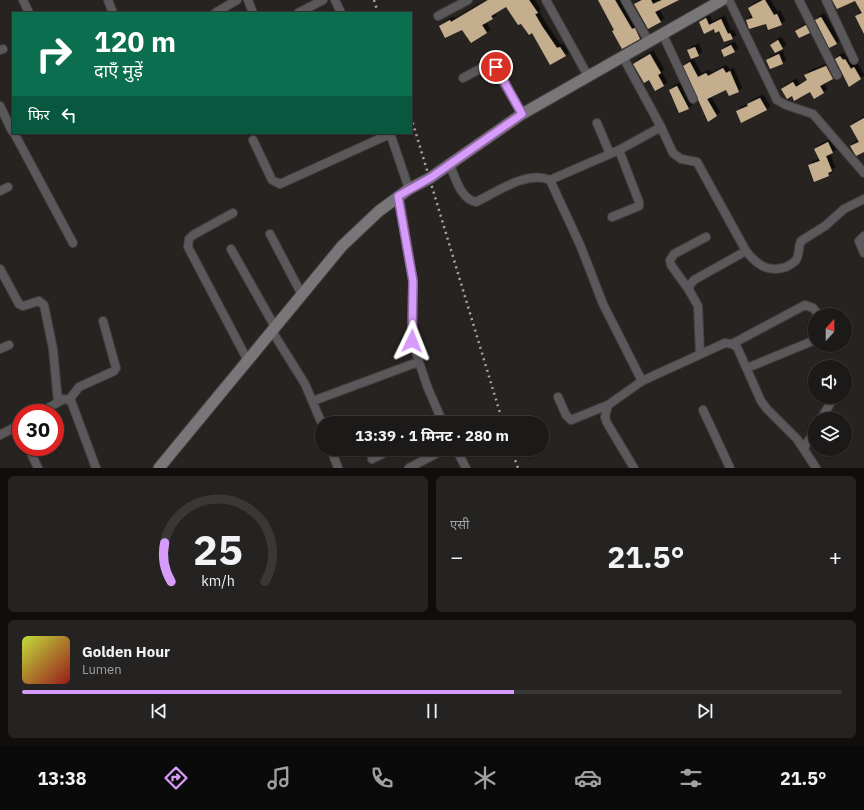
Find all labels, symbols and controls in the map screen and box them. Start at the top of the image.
text: 120 m [94,23,176,60]
icon: right [28,28,80,80]
pin [479,50,513,84]
icon: arrive [485,56,507,78]
text: दाएँ मुड़ें [94,59,143,82]
icon: left [58,104,80,126]
text: फिर [28,105,50,124]
north arrow [808,308,852,352]
map controls [808,308,852,456]
position arrow [391,320,433,362]
button: sound [808,360,852,404]
speed limit sign: 30 [12,404,64,456]
button: layers [808,412,852,456]
text: 13:39 · 1 मिनट · 280 m [355,426,509,445]
text: एसी [450,516,469,533]
text: 25 [193,522,243,576]
text: 21.5° [607,537,685,576]
text: − [450,542,463,571]
text: + [829,542,842,571]
text: km/h [201,571,235,590]
text: Golden Hour [82,642,170,661]
text: Lumen [82,661,122,678]
icon: previous [148,700,170,722]
icon: pause [421,700,443,722]
icon: next [694,700,716,722]
icon: directions [162,764,190,792]
icon: music [265,764,293,792]
icon: phone [368,764,396,792]
icon: climate [471,764,499,792]
icon: car [574,764,602,792]
icon: filters [677,764,705,792]
text: 13:38 [38,767,87,790]
text: 21.5° [780,767,826,790]

